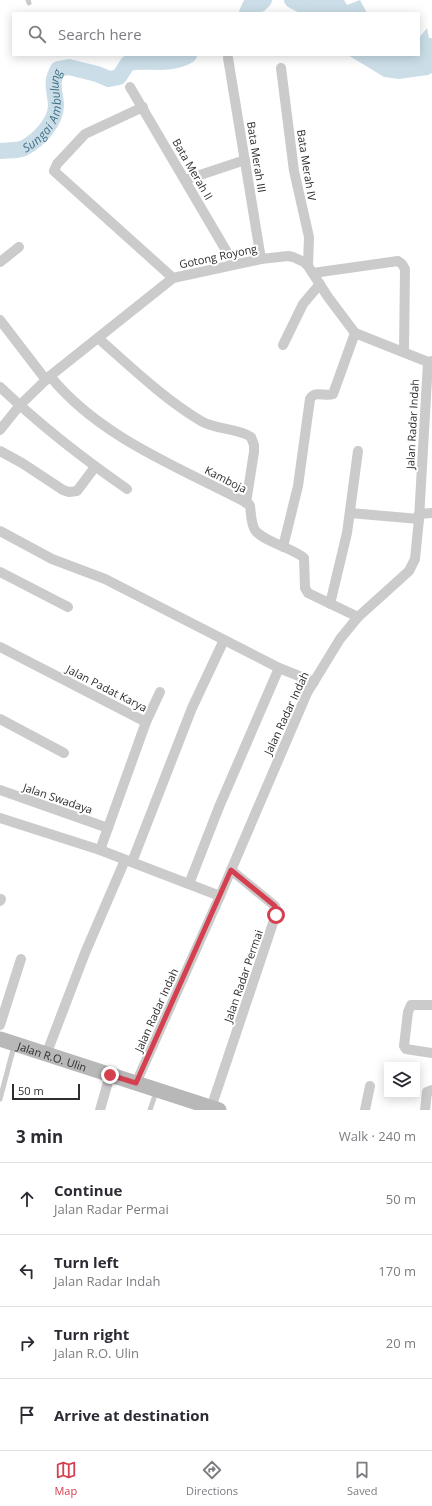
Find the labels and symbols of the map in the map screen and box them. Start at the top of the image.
water label: Sungai Ambulung [19,65,66,156]
street label: Bata Merah III [244,120,270,194]
street label: Bata Merah IV [294,128,320,202]
street label: Bata Merah II [169,136,217,202]
street label: Gotong Royong [178,240,258,272]
street label: Jalan Radar Indah [402,379,422,470]
street label: Kamboja [202,462,250,496]
street label: Jalan Padat Karya [63,661,150,715]
street label: Jalan Radar Indah [260,669,312,758]
street label: Jalan Swadaya [20,779,95,817]
route start [267,906,285,924]
street label: Jalan Radar Permai [220,928,266,1025]
street label: Jalan Radar Indah [130,966,181,1055]
street label: Jalan R.O. Ulin [15,1037,89,1074]
route end [101,1066,119,1084]
scale bar [12,1082,80,1101]

